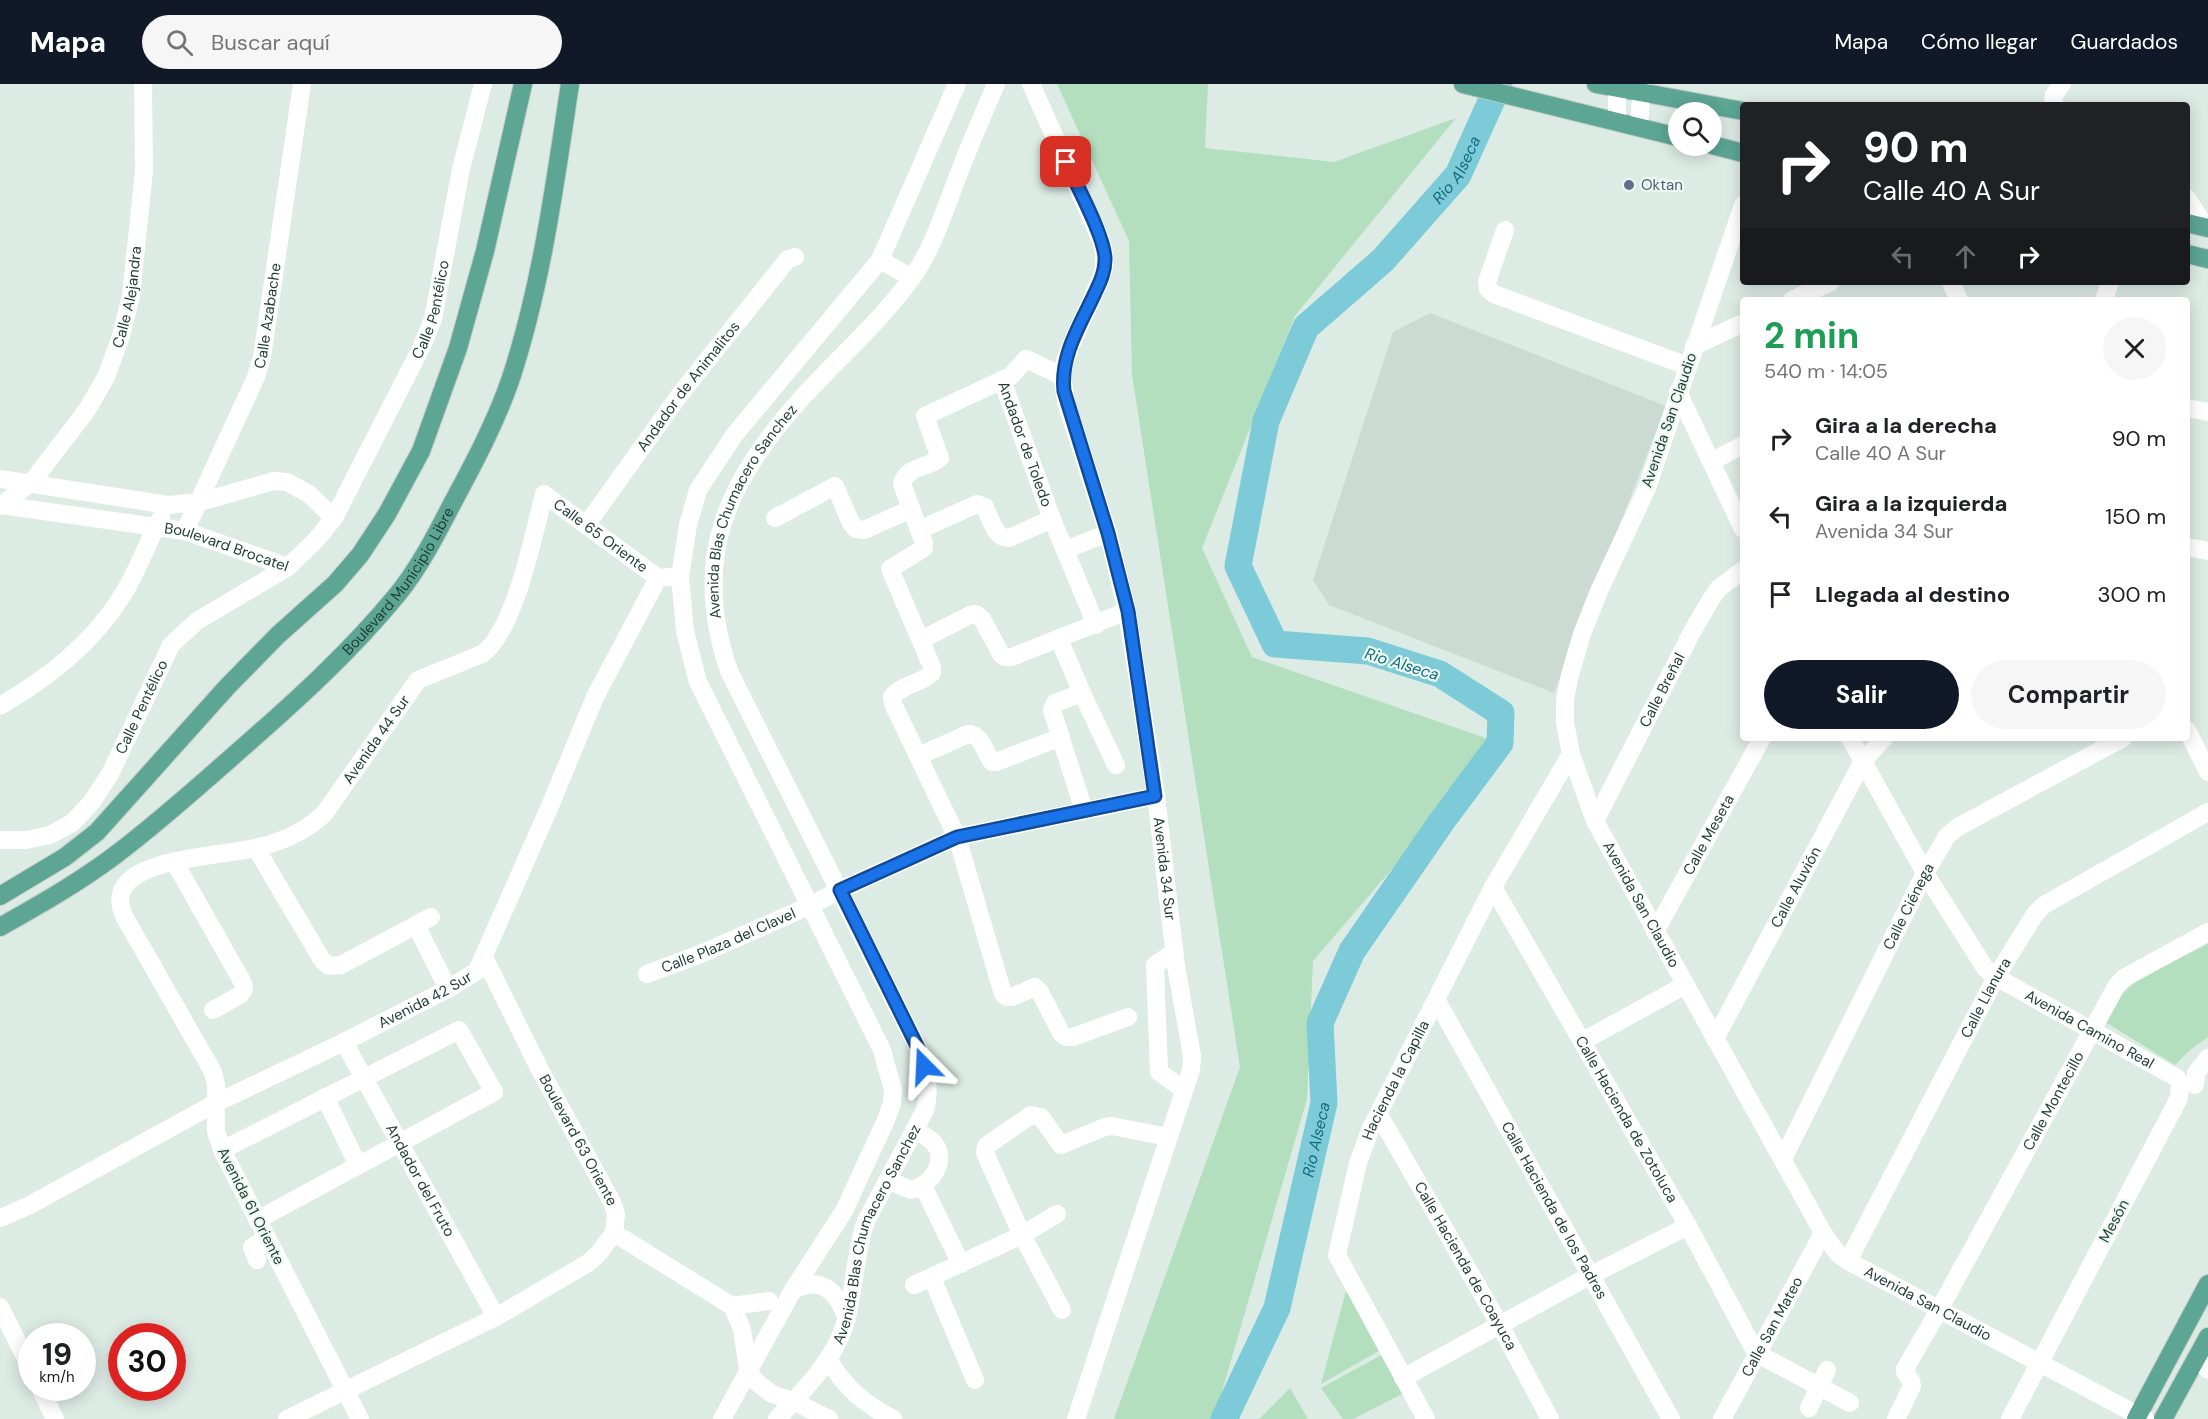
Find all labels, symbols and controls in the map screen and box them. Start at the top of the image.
search box [142,15,562,69]
text: Mapa [30,24,106,61]
icon: search [163,26,196,59]
text: Buscar aquí [211,28,330,57]
text: Mapa [1834,28,1888,56]
text: Cómo llegar [1921,28,2038,56]
text: Guardados [2071,28,2178,56]
map controls [1668,102,1722,156]
button: search [1668,102,1722,156]
text: 90 m [1863,120,1969,175]
icon: right [1764,126,1842,204]
water label: Rio Alseca [1427,132,1485,208]
pin [1040,136,1091,187]
icon: arrive [1049,145,1082,178]
text: Calle 40 A Sur [1863,173,2040,208]
place label: Oktan [1641,175,1683,195]
marker: Oktan [1622,178,1636,192]
icon: left [1886,240,1919,273]
icon: ahead [1949,240,1982,273]
icon: right [2012,240,2045,273]
street label: Calle Alejandra [108,245,146,351]
street label: Calle Pentélico [407,258,454,362]
street label: Calle Azabache [249,262,286,371]
text: 2 min [1764,312,1859,359]
street label: Andador de Animalitos [632,317,744,455]
button: close [2103,317,2166,380]
street label: Avenida San Claudio [1637,350,1701,490]
text: 540 m · 14:05 [1764,358,1888,384]
street label: Andador de Toledo [993,378,1057,510]
street label: Avenida Blas Chumacero Sanchez [703,400,802,620]
text: Gira a la derecha [1815,411,1997,440]
icon: right [1764,422,1797,455]
text: 90 m [2112,424,2166,453]
text: Calle 40 A Sur [1815,440,1946,466]
text: Gira a la izquierda [1815,489,2007,518]
street label: Calle 65 Oriente [549,494,652,577]
icon: left [1764,500,1797,533]
text: 150 m [2105,502,2166,531]
street label: Boulevard Municipio Libre [338,504,459,659]
street label: Boulevard Brocatel [163,518,291,576]
text: Avenida 34 Sur [1815,518,1953,544]
icon: arrive [1764,578,1797,611]
text: Llegada al destino [1815,580,2010,609]
text: 300 m [2097,580,2166,609]
water label: Rio Alseca [1362,643,1442,685]
street label: Calle Breñal [1635,650,1690,731]
street label: Calle Pentélico [111,656,173,757]
button: Salir [1764,660,1959,729]
button: Compartir [1971,660,2166,729]
street label: Avenida 44 Sur [338,691,415,788]
street label: Calle Meseta [1678,791,1739,879]
street label: Avenida 34 Sur [1149,816,1181,922]
street label: Avenida San Claudio [1598,838,1684,971]
street label: Calle Aluvión [1766,843,1826,931]
street label: Calle Ciénega [1878,859,1939,953]
street label: Calle Plaza del Clavel [658,903,799,978]
street label: Calle Llanura [1956,954,2016,1042]
street label: Avenida 42 Sur [375,966,476,1033]
street label: Avenida Camino Real [2021,985,2158,1073]
street label: Hacienda la Capilla [1357,1017,1434,1143]
street label: Calle Hacienda de Zotoluca [1571,1032,1683,1206]
position arrow [892,1034,956,1098]
street label: Calle Montecillo [2018,1048,2089,1154]
street label: Boulevard 63 Oriente [534,1071,622,1209]
water label: Rio Alseca [1297,1100,1334,1179]
street label: Calle Hacienda de los Padres [1497,1118,1612,1303]
street label: Andador del Fruto [381,1120,460,1240]
street label: Avenida Blas Chumacero Sanchez [828,1121,926,1348]
street label: Avenida 61 Oriente [213,1144,289,1268]
street label: Calle Hacienda de Coayuca [1410,1178,1522,1354]
street label: Mesón [2094,1196,2134,1246]
street label: Avenida San Claudio [1861,1261,1995,1346]
street label: Calle San Mateo [1737,1273,1808,1380]
speed limit sign: 30 [108,1323,186,1401]
text: 19 [42,1335,72,1374]
text: km/h [39,1367,75,1387]

